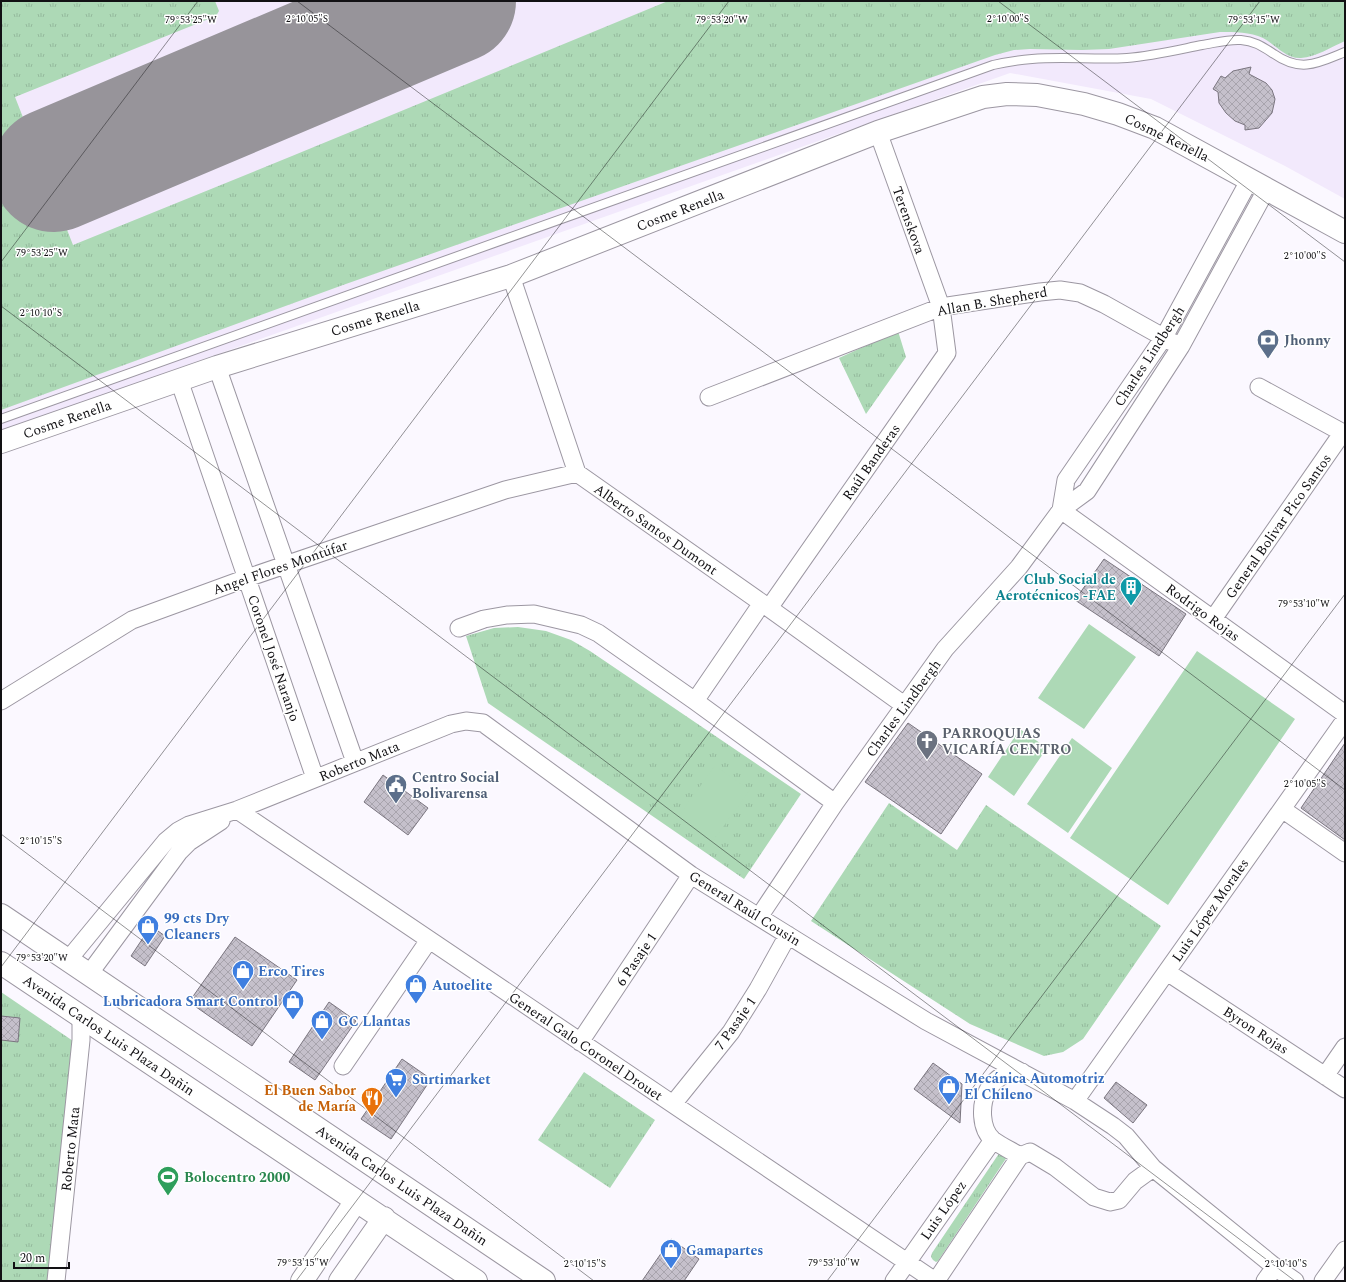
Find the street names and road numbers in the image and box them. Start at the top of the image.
street label: Cosme Renella [1121,108,1213,167]
street label: Terenskova [887,183,931,257]
street label: Cosme Renella [633,184,727,237]
street label: Allan B. Shepherd [935,281,1049,322]
street label: Cosme Renella [328,295,422,342]
street label: Charles Lindbergh [1109,302,1190,411]
street label: Cosme Renella [20,394,114,444]
street label: Raúl Banderas [837,420,906,505]
street label: General Bolivar Pico Santos [1220,449,1337,603]
street label: Alberto Santos Dumont [590,479,722,580]
street label: Angel Flores Montúfar [210,534,351,600]
street label: Rodrigo Rojas [1161,578,1244,647]
street label: Coronel José Naranjo [242,592,305,724]
street label: Charles Lindbergh [861,655,946,761]
street label: Roberto Mata [316,736,403,787]
street label: Luis López Morales [1167,854,1254,966]
street label: General Raúl Cousin [685,865,805,951]
street label: 6 Pasaje 1 [611,928,662,990]
street label: Avenida Carlos Luis Plaza Dañin [18,970,199,1101]
street label: General Galo Coronel Drouet [504,987,667,1106]
street label: 7 Pasaje 1 [709,992,761,1054]
street label: Byron Rojas [1219,1001,1293,1060]
street label: Roberto Mata [56,1105,85,1192]
street label: Avenida Carlos Luis Plaza Dañin [311,1120,492,1251]
street label: Luis López [915,1176,972,1244]

